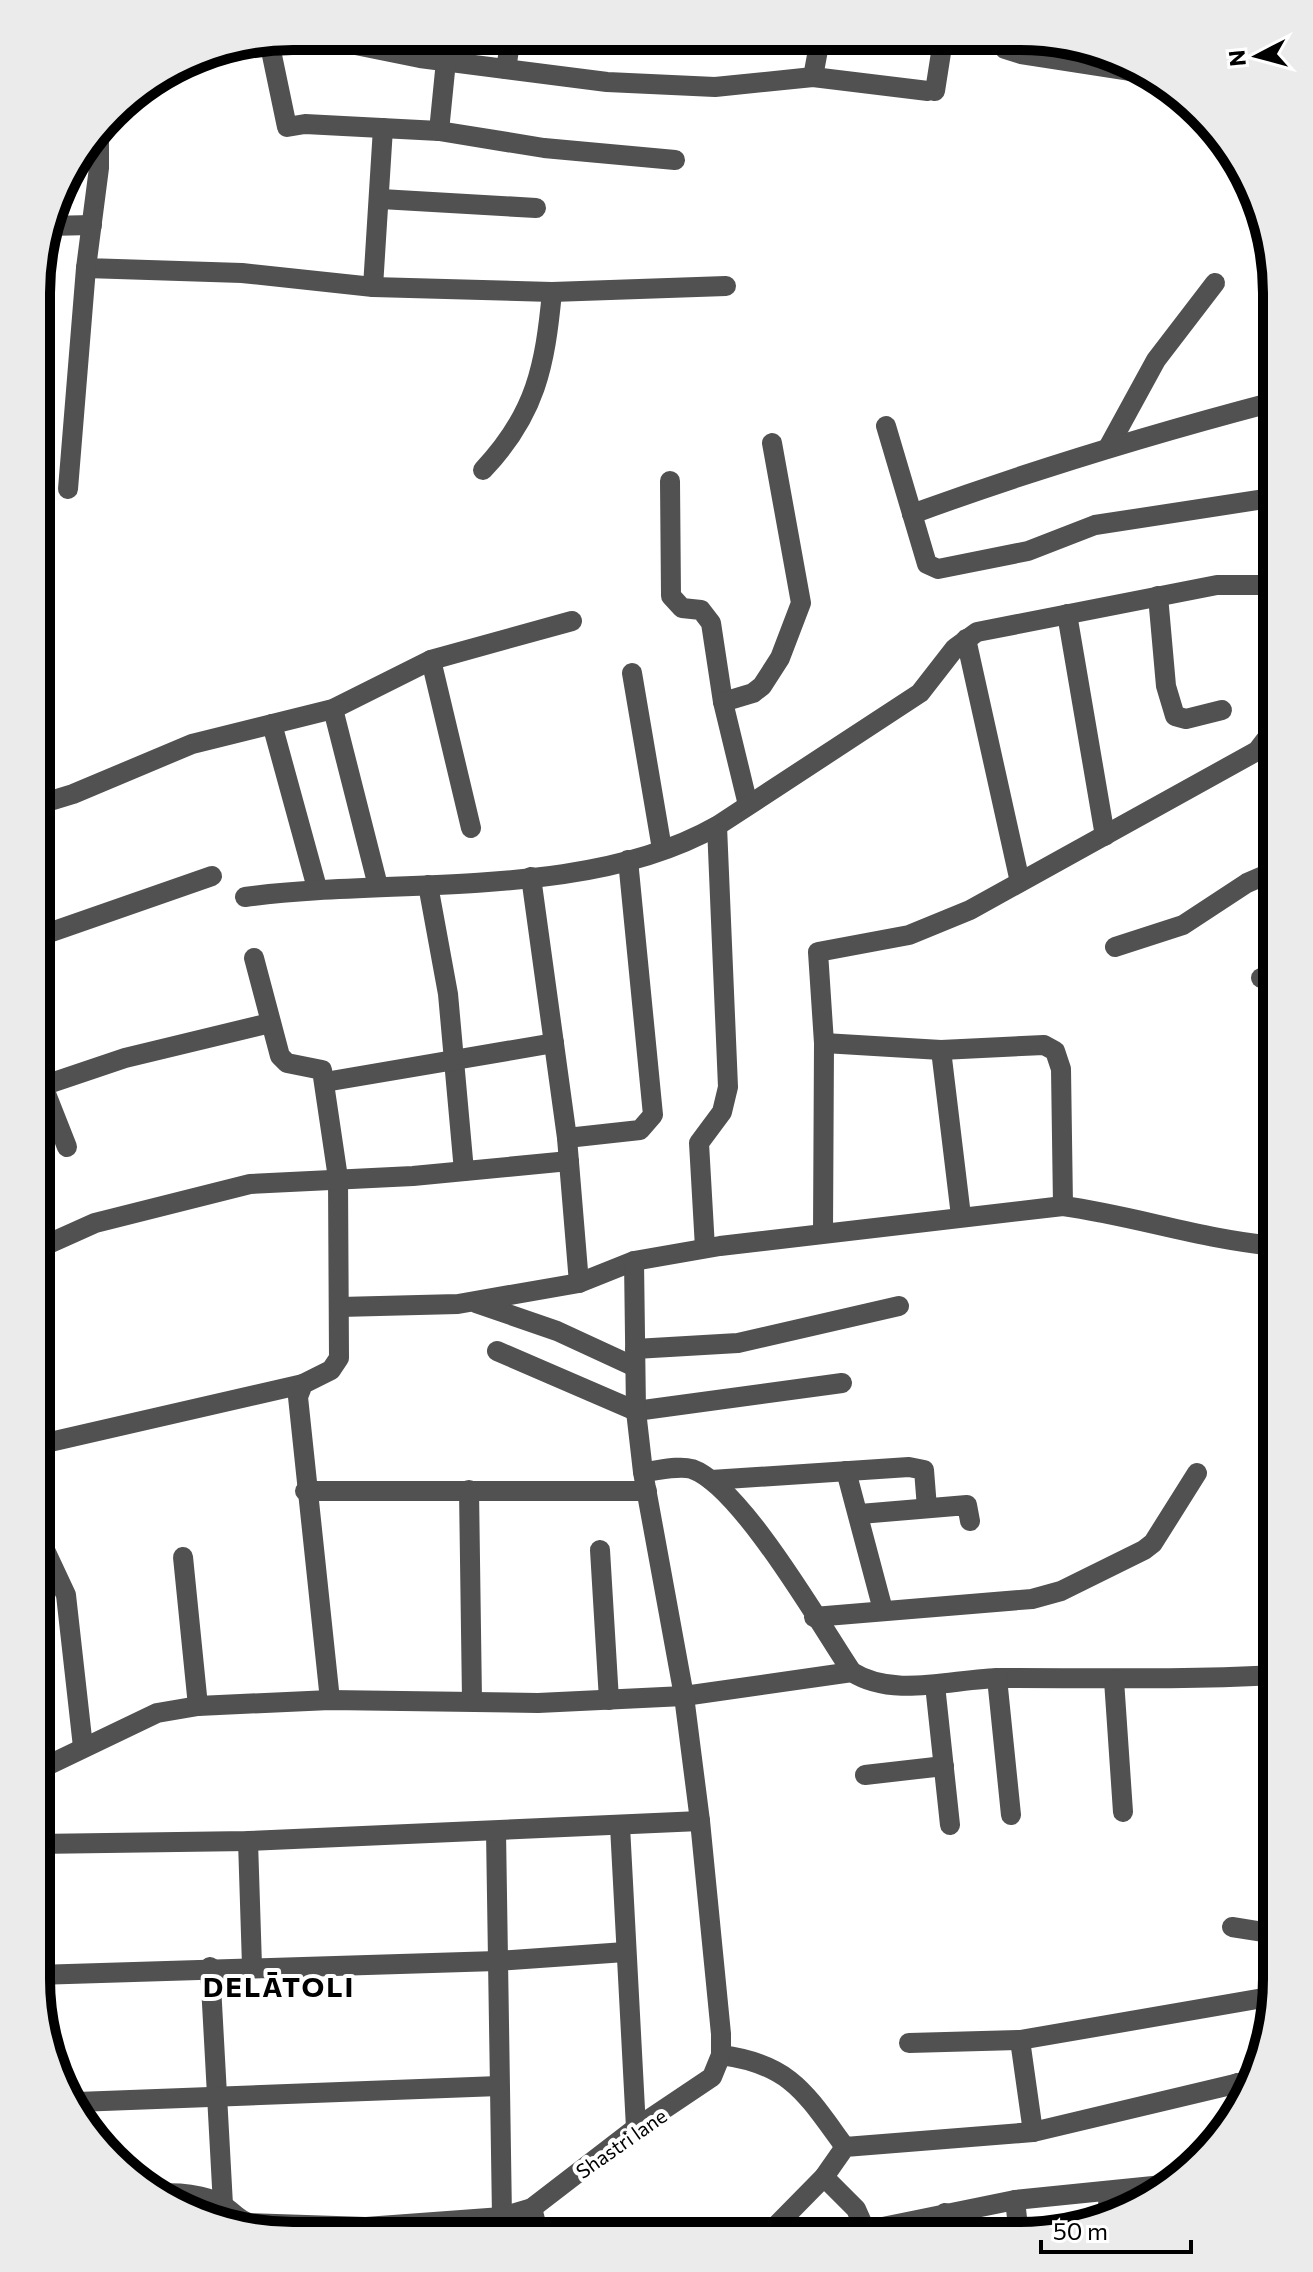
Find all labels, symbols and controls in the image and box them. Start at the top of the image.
north arrow [1217,16,1297,96]
text: N [1222,49,1251,68]
district label: DELĀTOLI [203,1969,355,2003]
street label: Shastri lane [571,2103,671,2183]
scale bar [1041,2204,1191,2254]
text: 50 m [1053,2216,1108,2245]

